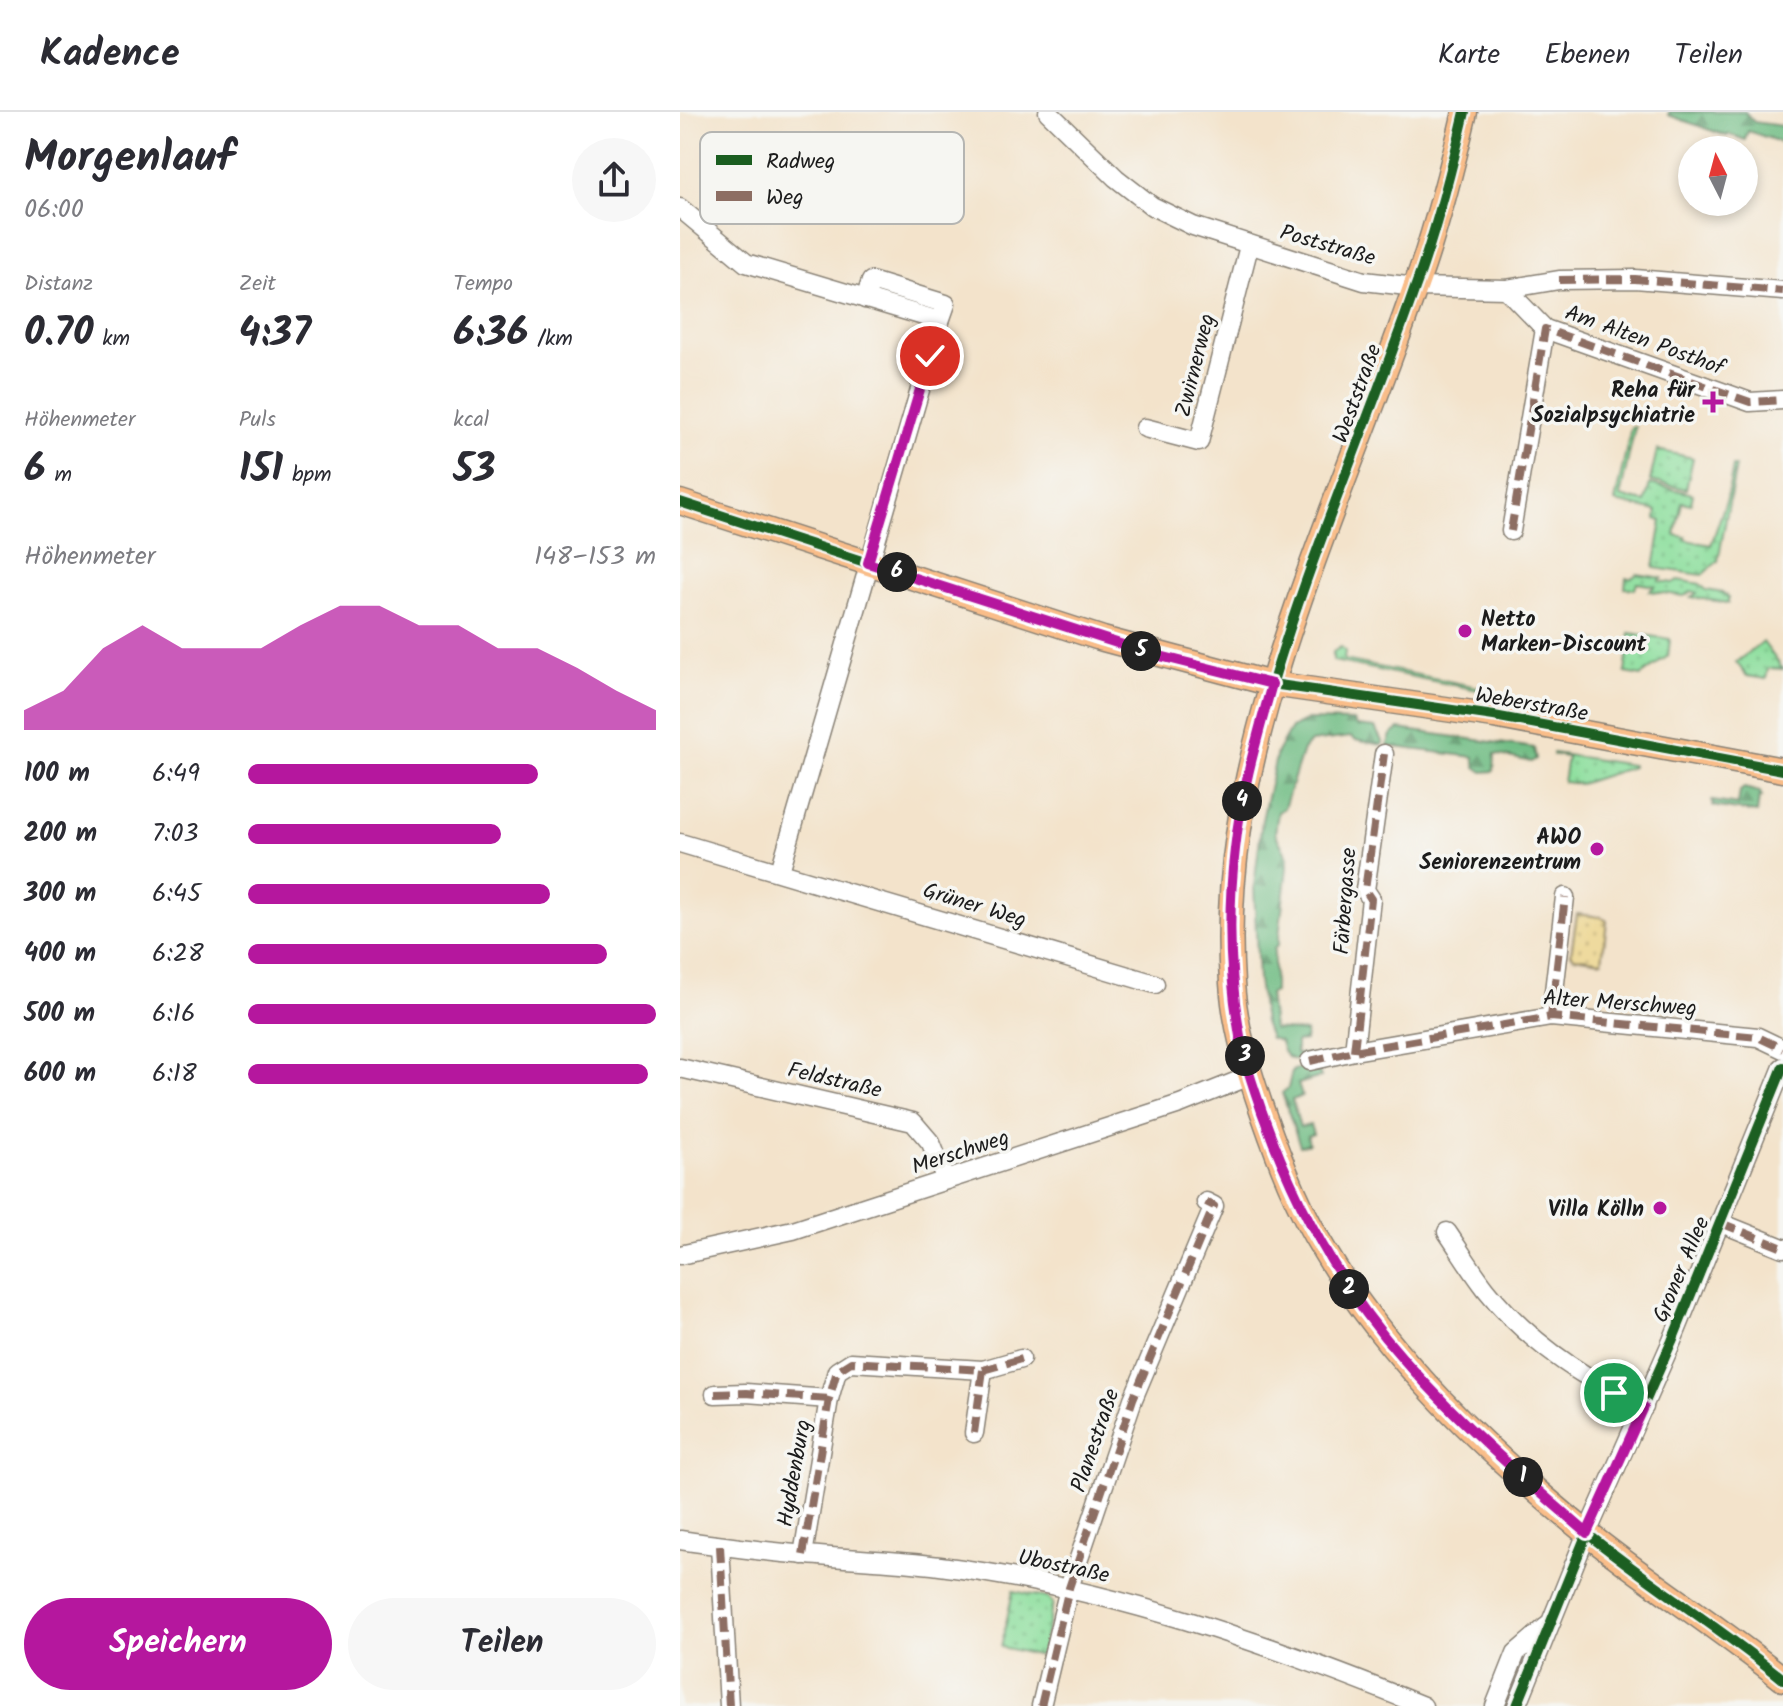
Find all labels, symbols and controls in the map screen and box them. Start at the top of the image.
text: Kadence [40,25,179,85]
text: Karte [1438,33,1500,78]
text: Ebenen [1544,33,1630,78]
text: Teilen [1674,33,1743,78]
text: Morgenlauf [24,124,235,194]
legend [700,132,964,224]
north arrow [1678,136,1758,216]
map controls [1678,136,1758,216]
button: share [572,138,656,222]
text: Radweg [766,145,835,180]
text: Weg [766,181,804,216]
text: 06:00 [24,189,84,231]
street label: Poststraße [1275,216,1379,277]
text: Distanz [24,267,93,302]
text: Zeit [239,267,276,302]
text: Tempo [453,267,513,302]
street label: Am Alten Posthof [1560,296,1731,387]
text: 0.70 [24,302,93,366]
text: 4:37 [239,302,311,366]
text: 6:36 [453,302,528,366]
street label: Zwirnerweg [1167,310,1226,421]
text: km [93,322,130,357]
text: /km [528,322,573,357]
pin [896,322,964,390]
icon: check [908,334,952,378]
street label: Weststraße [1324,339,1392,448]
place label: Reha für Sozialpsychiatrie [1531,374,1696,434]
marker: Reha für Sozialpsychiatrie [1702,391,1724,413]
text: Höhenmeter [24,403,135,438]
text: Puls [239,403,276,438]
text: kcal [453,403,489,438]
text: 6 [24,438,46,502]
text: 151 [239,438,283,502]
text: 53 [453,438,495,502]
text: m [46,458,72,493]
text: bpm [283,458,331,493]
text: Höhenmeter [24,536,155,578]
text: 148–153 m [534,536,656,578]
pin: 6 [877,552,917,592]
text: 6 [891,554,903,589]
place label: Netto Marken-Discount [1481,603,1648,663]
marker: Netto Marken-Discount [1456,622,1474,640]
pin: 5 [1121,631,1161,671]
text: 5 [1135,633,1147,668]
street label: Weberstraße [1472,678,1591,733]
text: 100 m [24,753,90,795]
text: 6:49 [152,753,200,795]
pin: 4 [1222,781,1262,821]
text: 4 [1236,783,1248,818]
text: 200 m [24,813,97,855]
text: 7:03 [152,813,198,855]
place label: AWO Seniorenzentrum [1419,821,1581,881]
marker: AWO Seniorenzentrum [1588,840,1606,858]
street label: Färbergasse [1325,846,1368,956]
text: 300 m [24,873,96,915]
text: 6:45 [152,873,201,915]
street label: Grüner Weg [918,874,1030,939]
text: 400 m [24,933,96,975]
text: 6:28 [152,933,204,975]
street label: Alter Merschweg [1542,982,1698,1027]
text: 500 m [24,993,95,1035]
text: 6:16 [152,993,195,1035]
pin: 3 [1225,1036,1265,1076]
text: 3 [1239,1038,1251,1073]
text: 600 m [24,1053,96,1095]
text: 6:18 [152,1053,197,1095]
street label: Feldstraße [784,1054,885,1109]
street label: Merschweg [907,1121,1014,1186]
place label: Villa Kölln [1548,1193,1644,1228]
marker: Villa Kölln [1651,1199,1669,1217]
street label: Groner Allee [1644,1211,1720,1329]
pin: 2 [1329,1269,1369,1309]
text: 2 [1343,1271,1355,1306]
pin [1580,1359,1648,1427]
icon: arrive [1592,1371,1636,1415]
street label: Planestraße [1062,1384,1130,1497]
street label: Hyddenburg [769,1417,822,1530]
pin: 1 [1503,1457,1543,1497]
text: 1 [1520,1459,1526,1494]
street label: Ubostraße [1014,1541,1113,1594]
button: Speichern [24,1598,332,1690]
button: Teilen [348,1598,656,1690]

